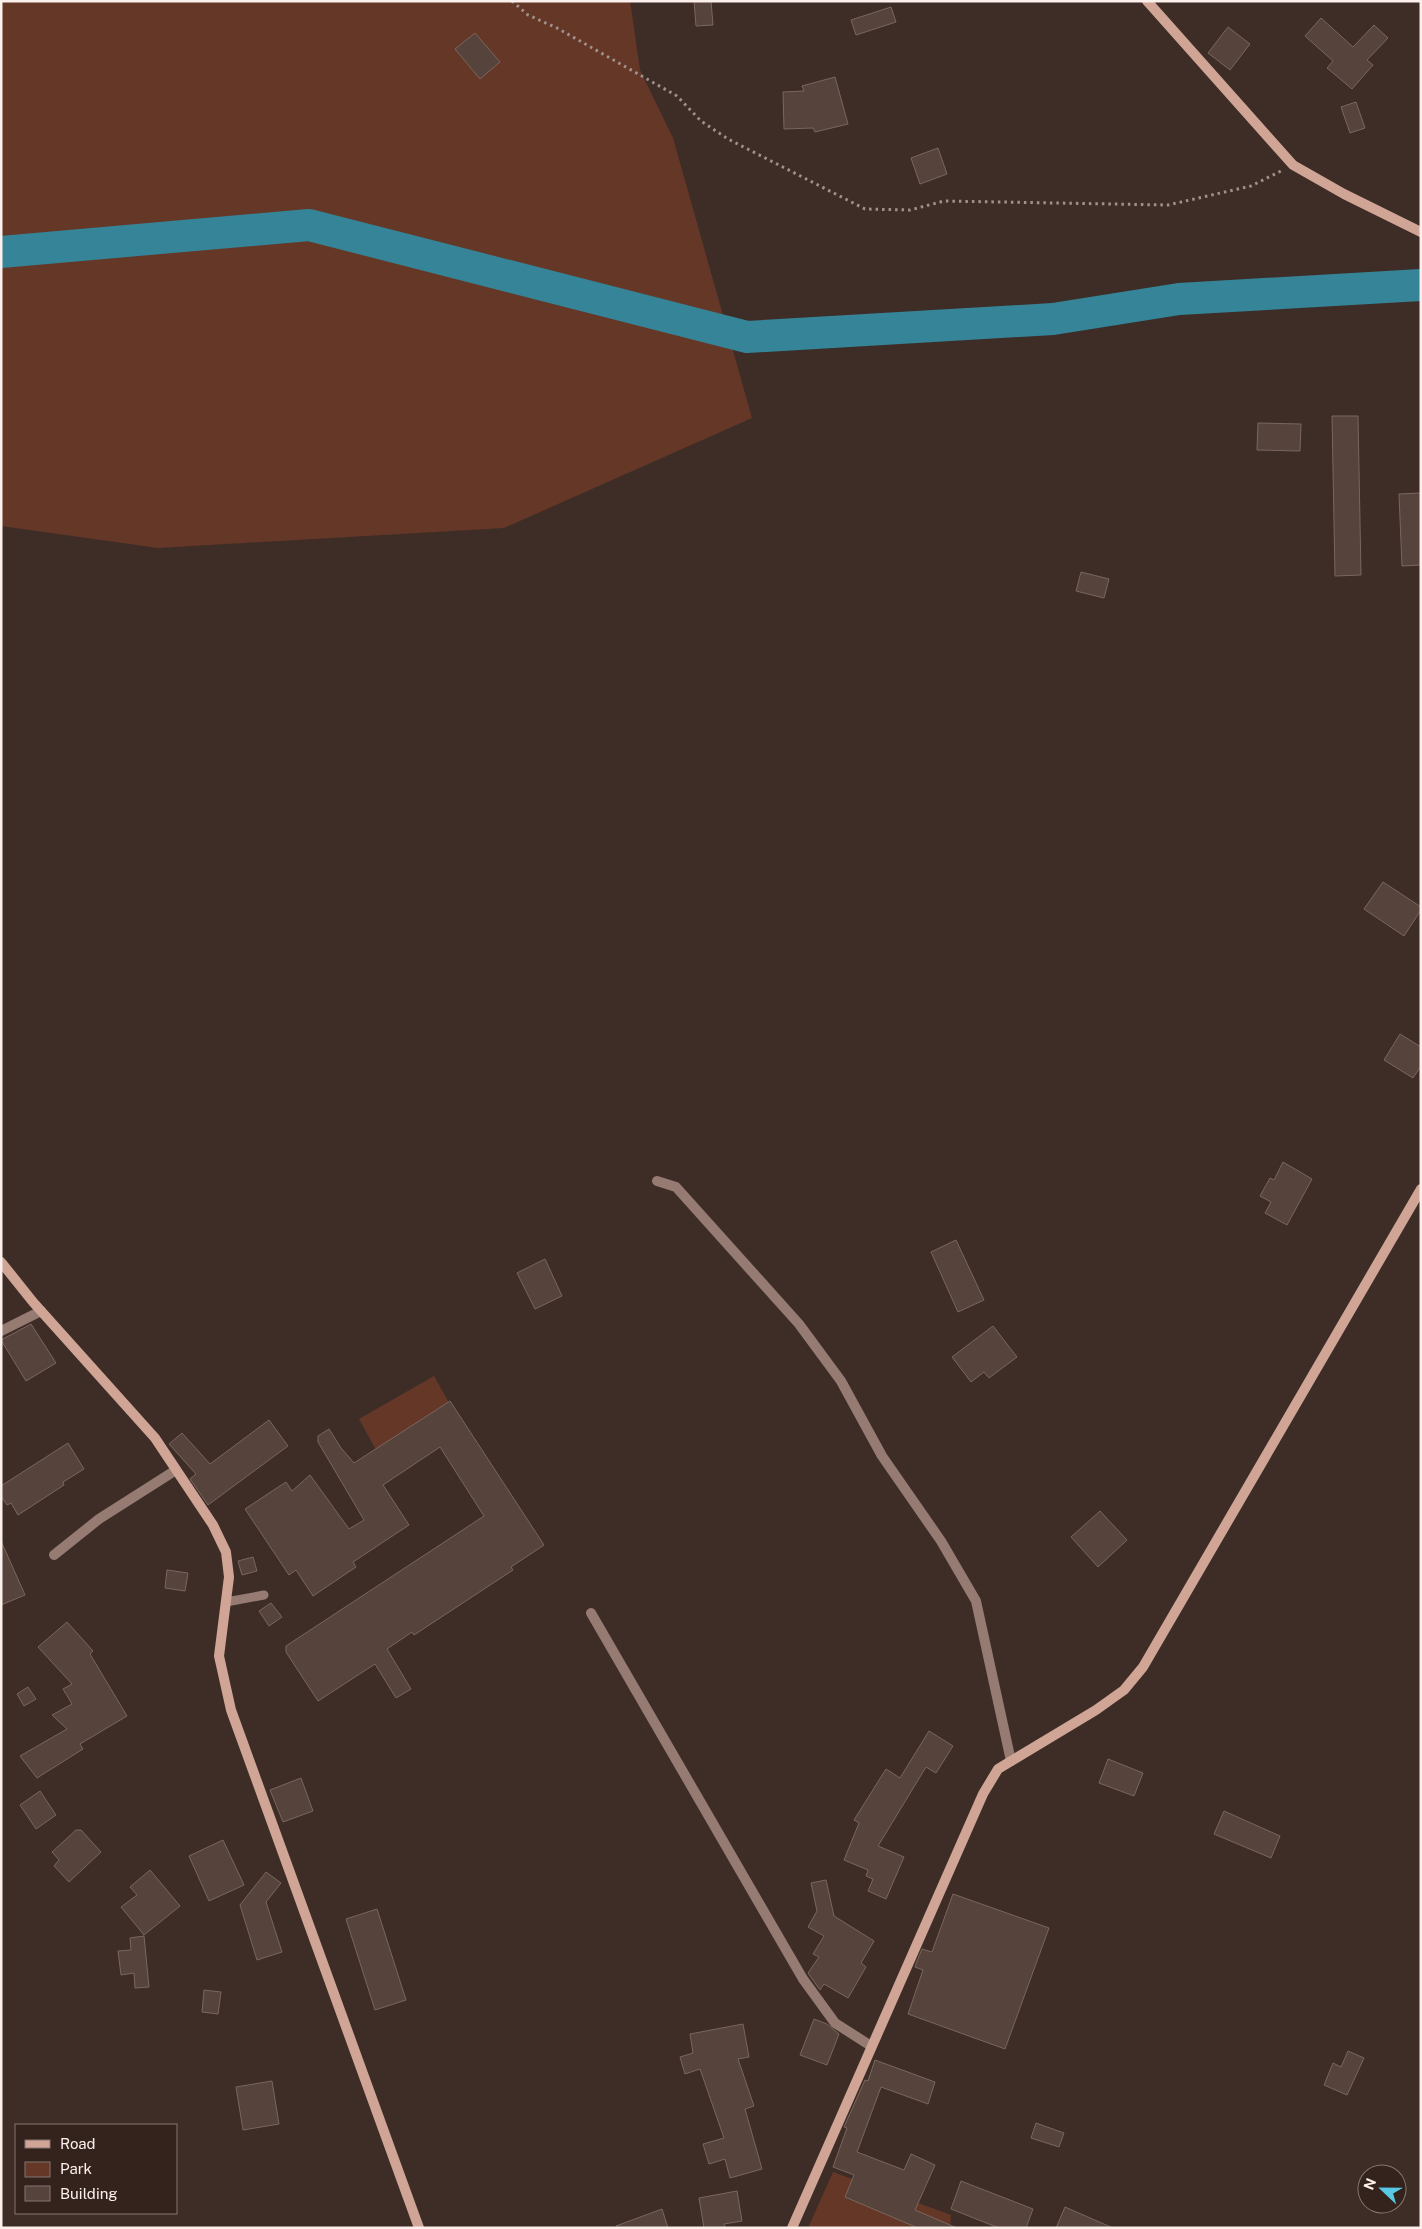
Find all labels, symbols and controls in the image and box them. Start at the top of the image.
legend [15,2124,178,2214]
text: Road [60,2135,96,2152]
text: Park [60,2160,92,2177]
north arrow [1357,2164,1407,2214]
text: N [1360,2176,1379,2192]
text: Building [60,2185,118,2202]

